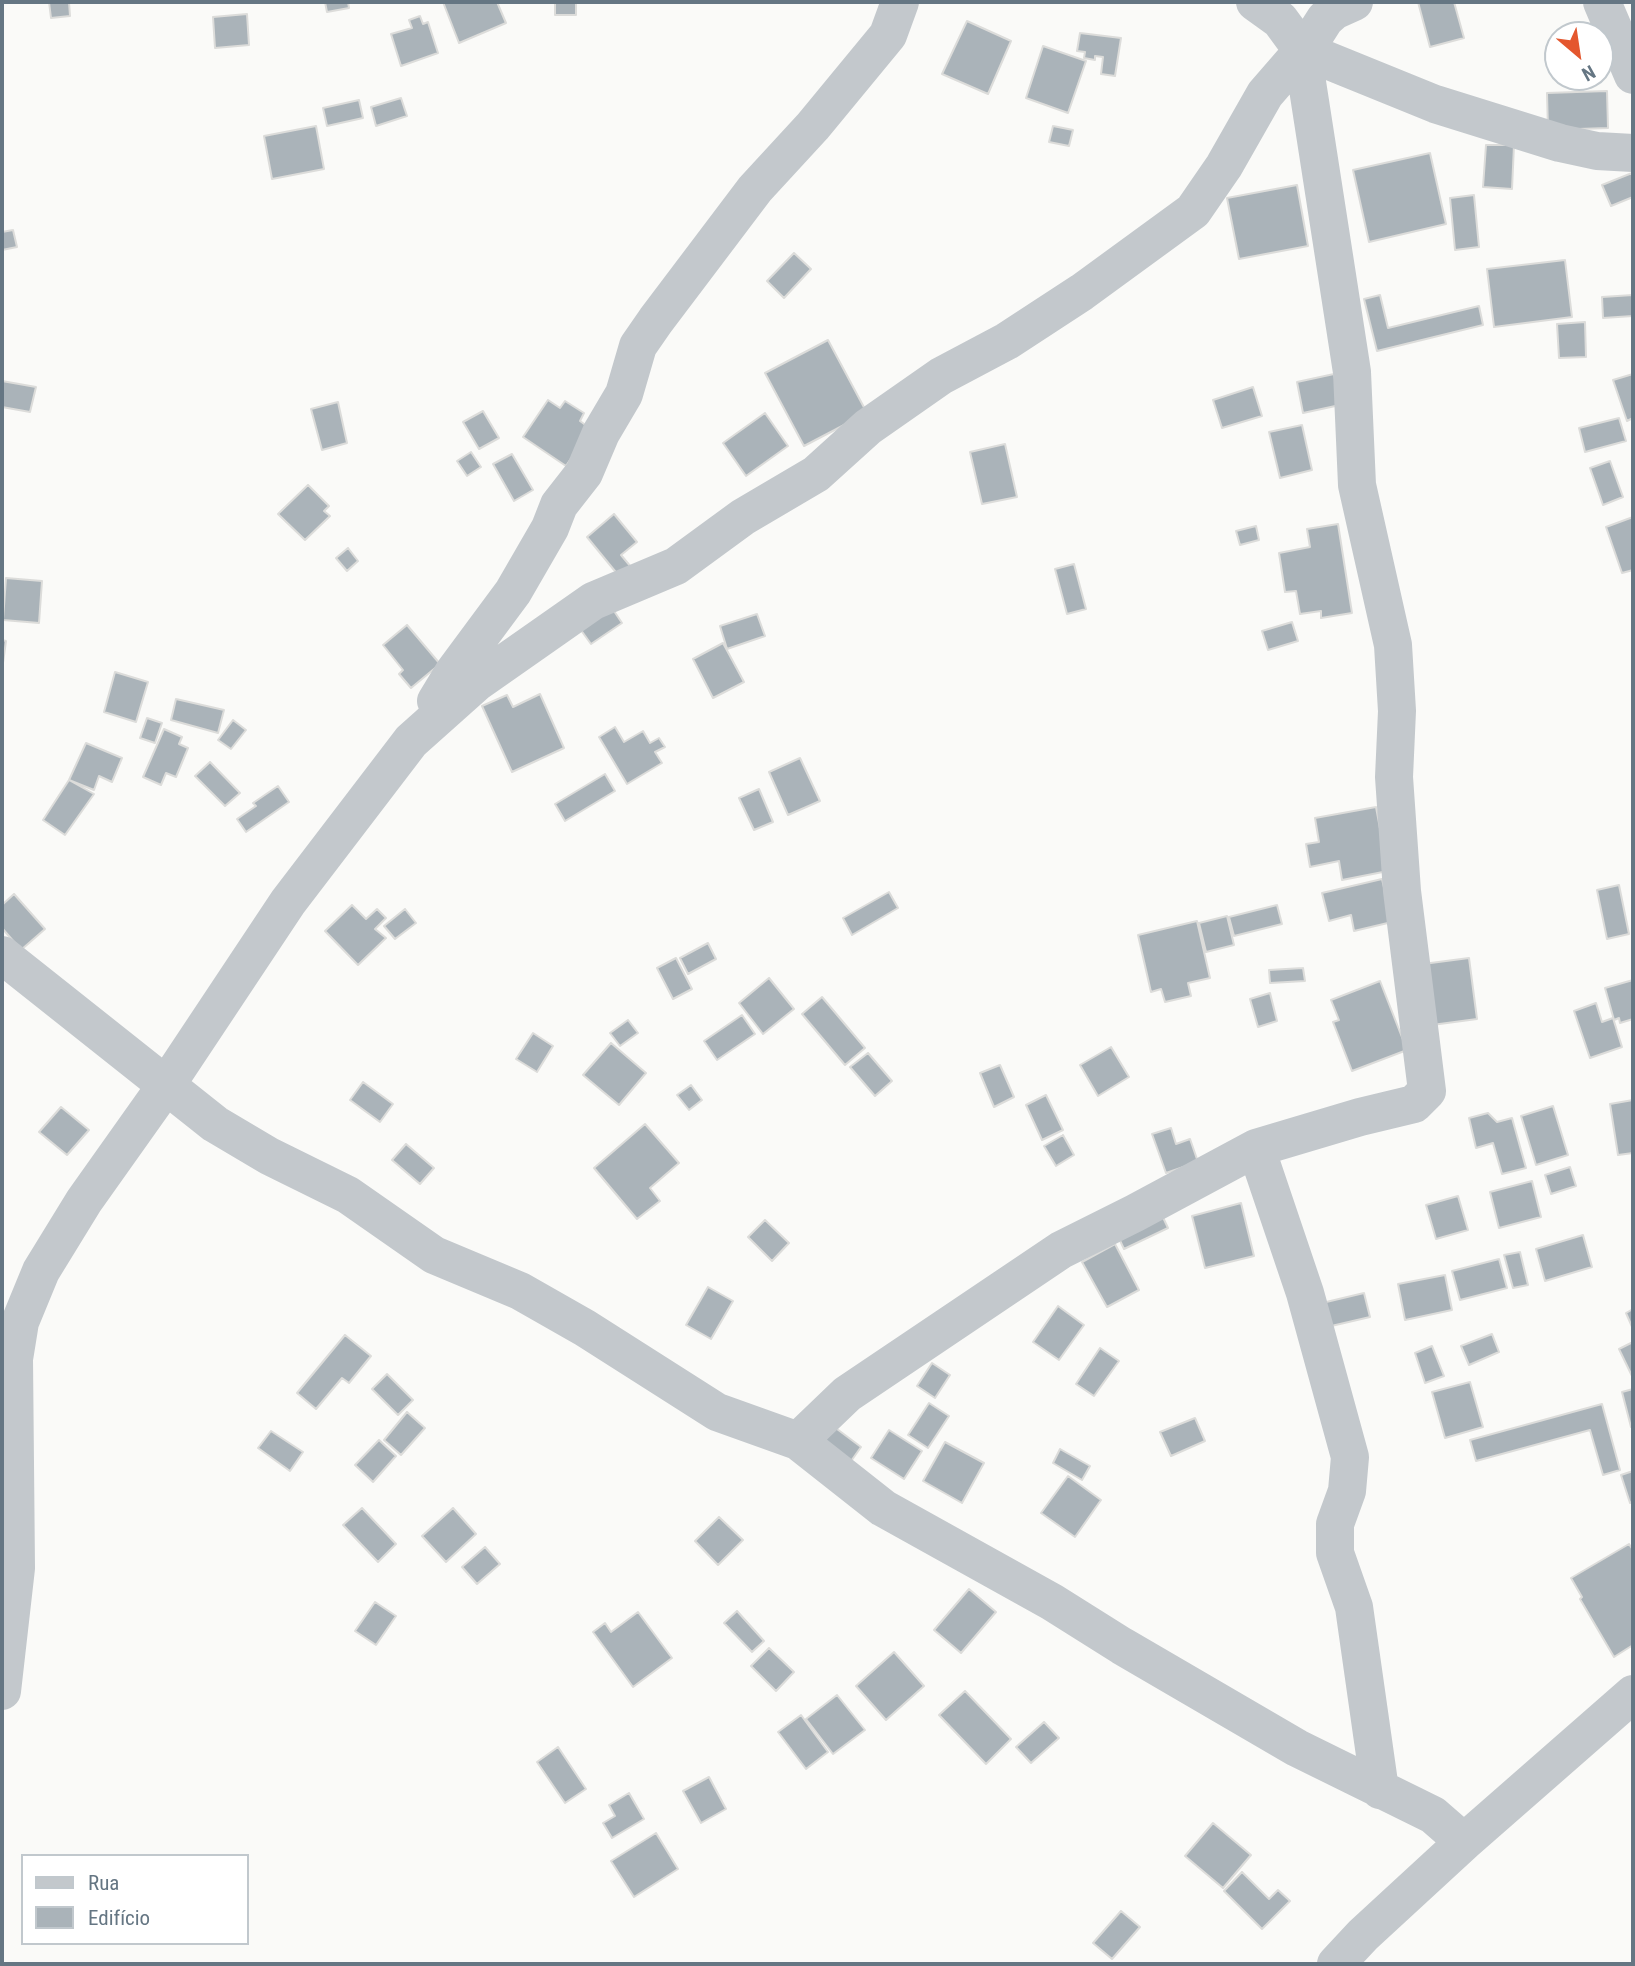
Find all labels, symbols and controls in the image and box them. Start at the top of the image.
north arrow [1544,21,1614,91]
text: N [1578,60,1599,86]
legend [21,1854,248,1945]
text: Rua [88,1871,119,1895]
text: Edifício [88,1906,150,1930]

